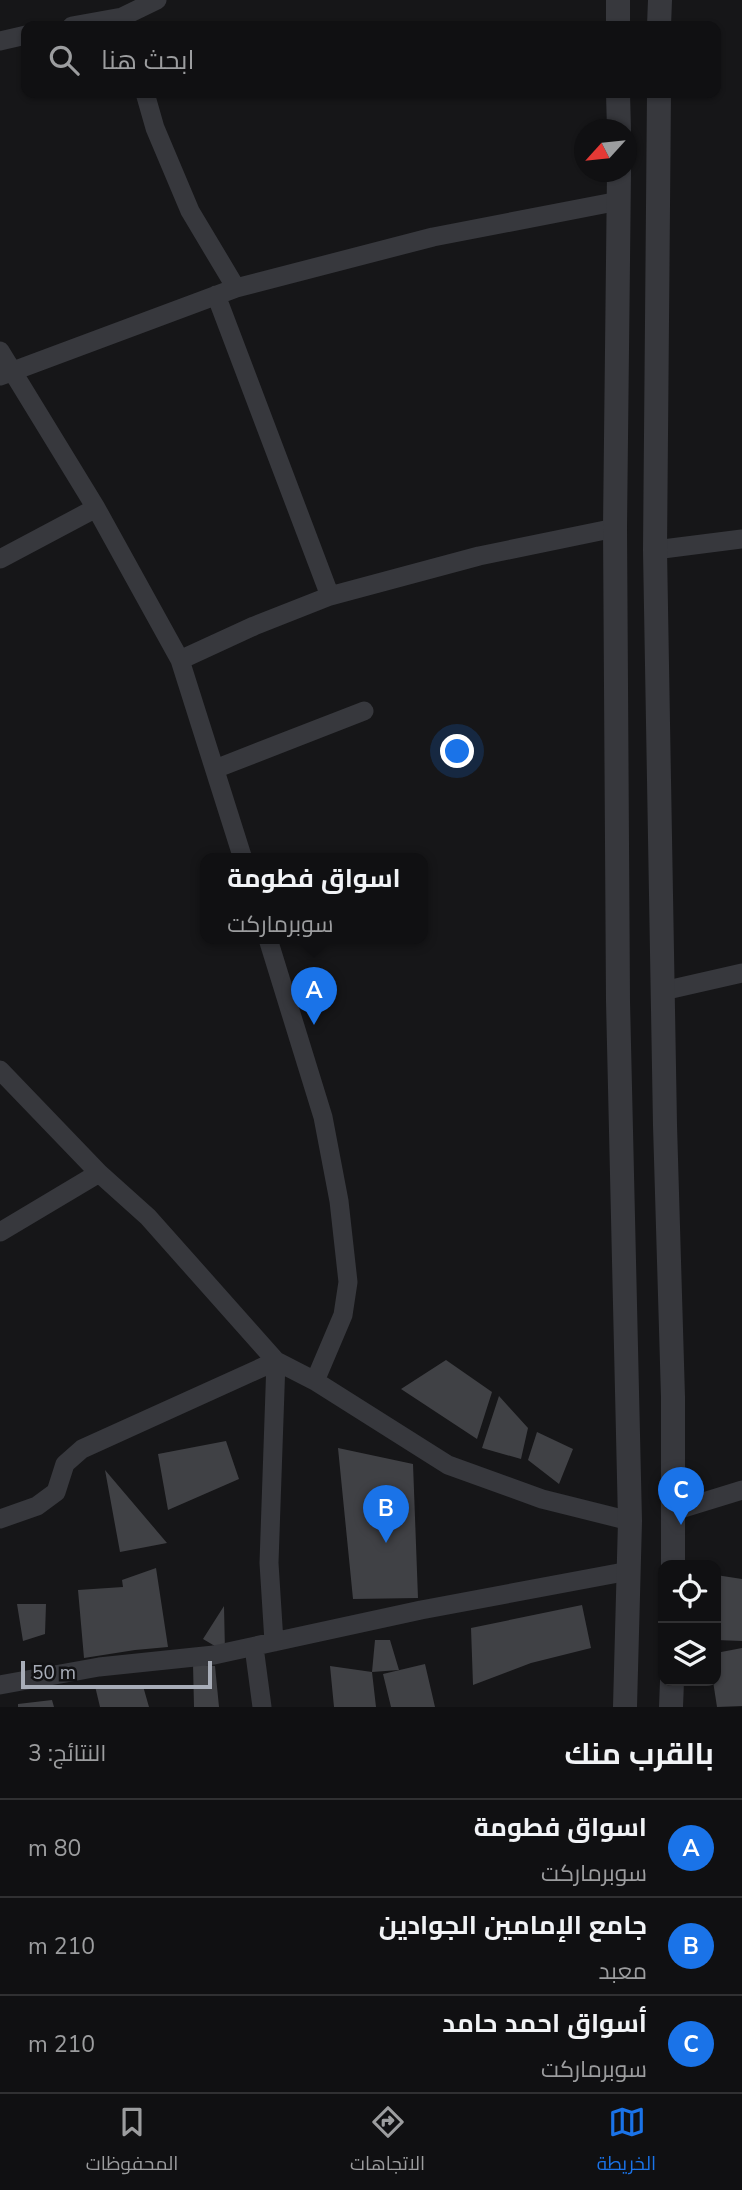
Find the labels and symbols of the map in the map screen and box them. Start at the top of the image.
north arrow [574,119,637,182]
your location [440,734,474,768]
pin: A [291,967,337,1025]
pin: C [658,1467,704,1525]
pin: B [363,1485,409,1543]
scale bar [21,1658,212,1690]

